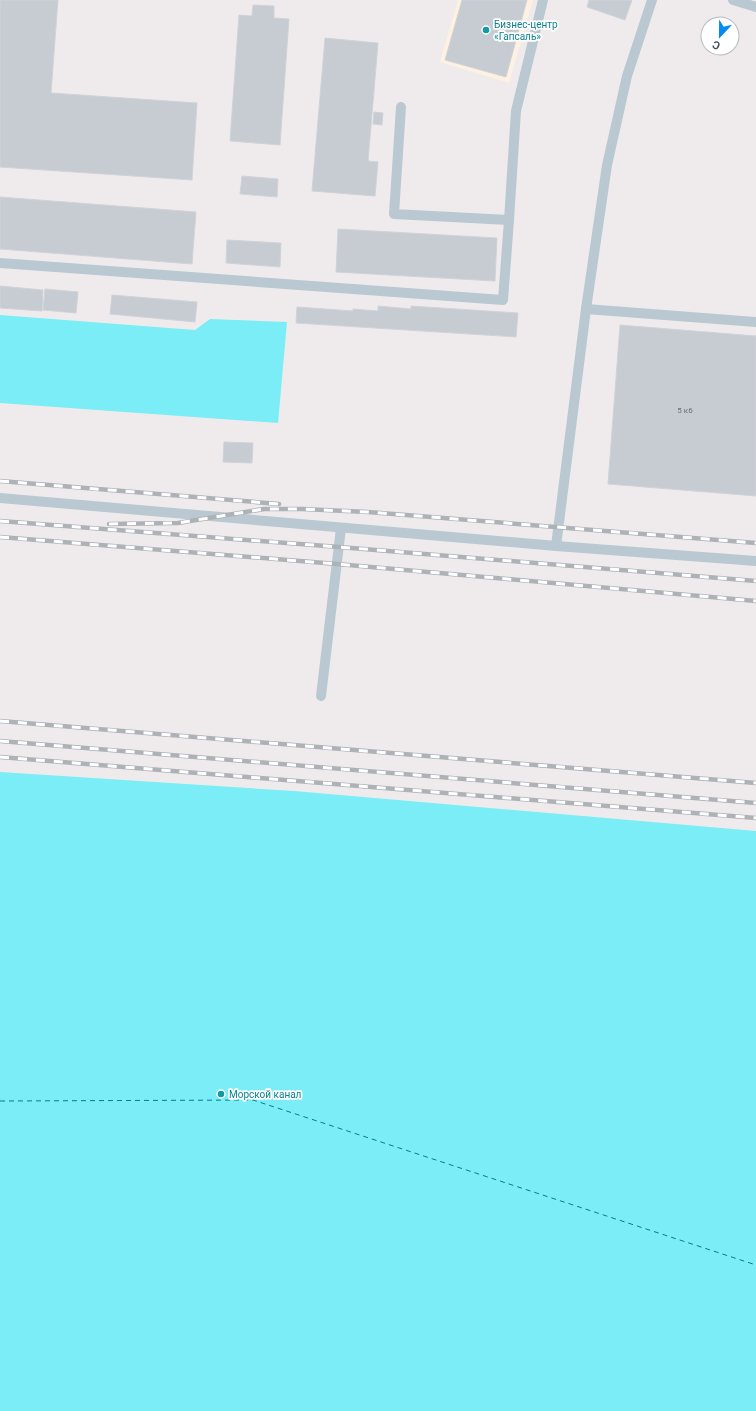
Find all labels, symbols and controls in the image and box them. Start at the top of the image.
north arrow [700,16,740,56]
place label: Бизнес-центр «Гапсаль» [494,19,558,42]
marker: Бизнес-центр «Гапсаль» [481,25,491,35]
text: С [711,37,722,52]
house number: 5 к6 [677,406,693,415]
marker: Морской канал [216,1089,226,1099]
place label: Морской канал [229,1089,302,1100]

